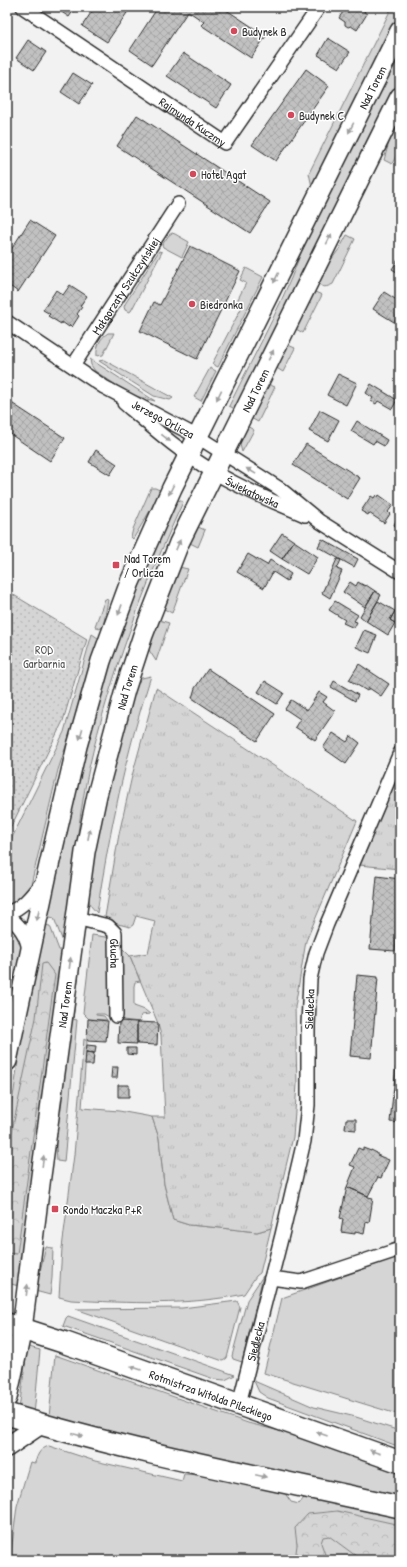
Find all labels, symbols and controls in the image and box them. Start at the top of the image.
place label: Budynek B [242,23,287,40]
marker: Budynek B [229,26,239,36]
street label: Nad Torem [354,63,390,112]
street label: Rajmunda Kuczmy [156,93,230,150]
place label: Budynek C [299,107,345,124]
marker: Budynek C [286,110,296,120]
one-way arrow [348,123,354,134]
place label: Hotel Agat [201,166,247,183]
marker: Hotel Agat [188,169,198,179]
street label: Małgorzaty Szułczyńskiej [87,233,163,338]
one-way arrow [326,233,332,244]
one-way arrow [273,273,279,284]
place label: Biedronka [200,296,243,313]
marker: Biedronka [187,299,197,309]
one-way arrow [268,349,274,361]
street label: Nad Torem [237,365,273,415]
one-way arrow [216,389,222,400]
street label: Jerzego Orlicza [129,395,198,442]
one-way arrow [161,434,172,442]
one-way arrow [245,467,257,474]
street label: Świekatowska [223,472,282,512]
one-way arrow [168,485,174,496]
one-way arrow [175,539,181,550]
place label: Nad Torem / Orlicza [124,550,171,581]
marker: Nad Torem / Orlicza [111,560,121,570]
one-way arrow [116,604,122,616]
park label: ROD Garbarnia [23,641,65,672]
street label: Nad Torem [112,662,141,711]
one-way arrow [78,728,84,740]
one-way arrow [86,828,92,840]
one-way arrow [35,909,41,921]
street label: Głucha [107,938,124,968]
one-way arrow [67,957,73,969]
street label: Nad Torem [53,980,76,1029]
street label: Siedlecka [300,989,318,1029]
one-way arrow [40,1155,46,1167]
place label: Rondo Maczka P+R [63,1201,143,1218]
marker: Rondo Maczka P+R [50,1204,60,1214]
one-way arrow [24,1284,30,1296]
street label: Siedlecka [242,1319,268,1363]
one-way arrow [130,1365,142,1371]
street label: Rotmistrza Witolda Pileckiego [147,1365,275,1425]
one-way arrow [316,1430,328,1436]
one-way arrow [72,1432,84,1438]
one-way arrow [368,1449,380,1455]
one-way arrow [255,1473,267,1479]

